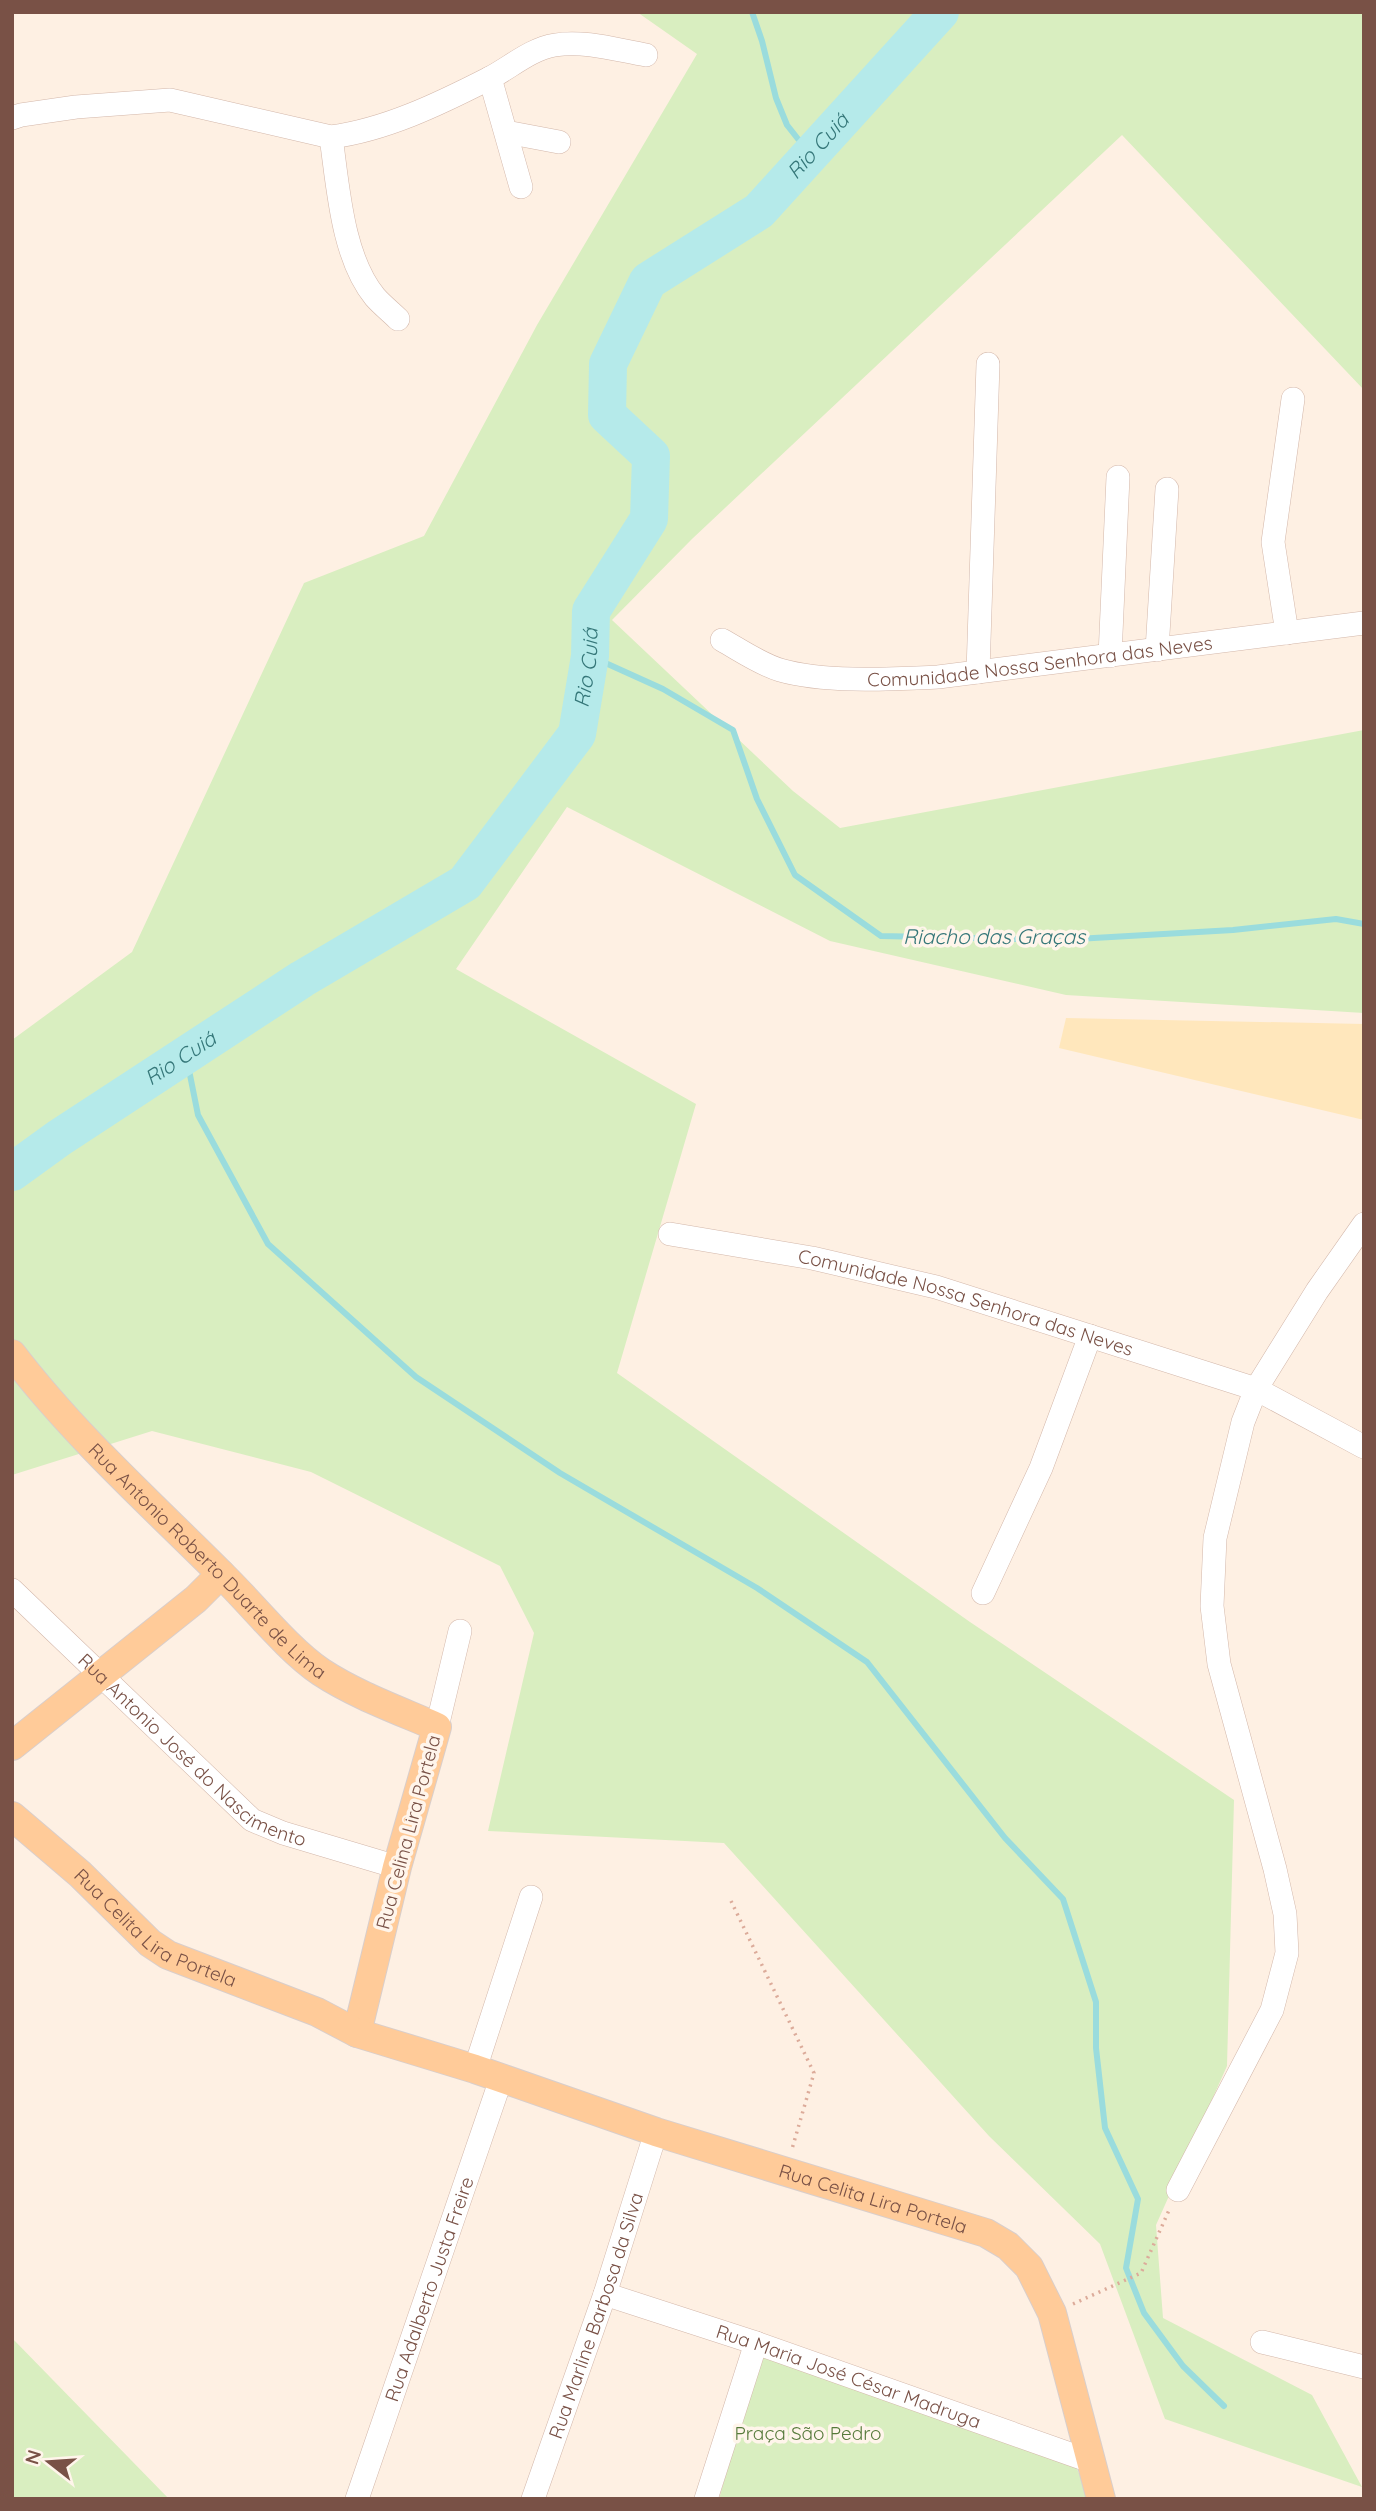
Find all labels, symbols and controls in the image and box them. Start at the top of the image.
water label: Rio Cuiá [781,106,855,184]
water label: Rio Cuiá [568,627,603,709]
street label: Comunidade Nossa Senhora das Neves [867,630,1214,691]
water label: Riacho das Graças [903,923,1086,949]
water label: Rio Cuiá [139,1024,221,1091]
street label: Comunidade Nossa Senhora das Neves [796,1244,1136,1361]
street label: Rua Antonio Roberto Duarte de Lima [83,1438,331,1684]
street label: Rua Antonio José do Nascimento [73,1648,309,1851]
street label: Rua Celina Lira Portela [371,1732,445,1932]
street label: Rua Celita Lira Portela [69,1863,240,1992]
street label: Rua Celita Lira Portela [776,2158,970,2239]
street label: Rua Adalberto Justa Freire [379,2173,479,2405]
street label: Rua Marline Barbosa da Silva [543,2189,648,2442]
street label: Rua Maria José César Madruga [713,2319,984,2433]
park label: Praça São Pedro [734,2421,882,2445]
north arrow [14,2427,84,2497]
text: N [19,2447,46,2467]

